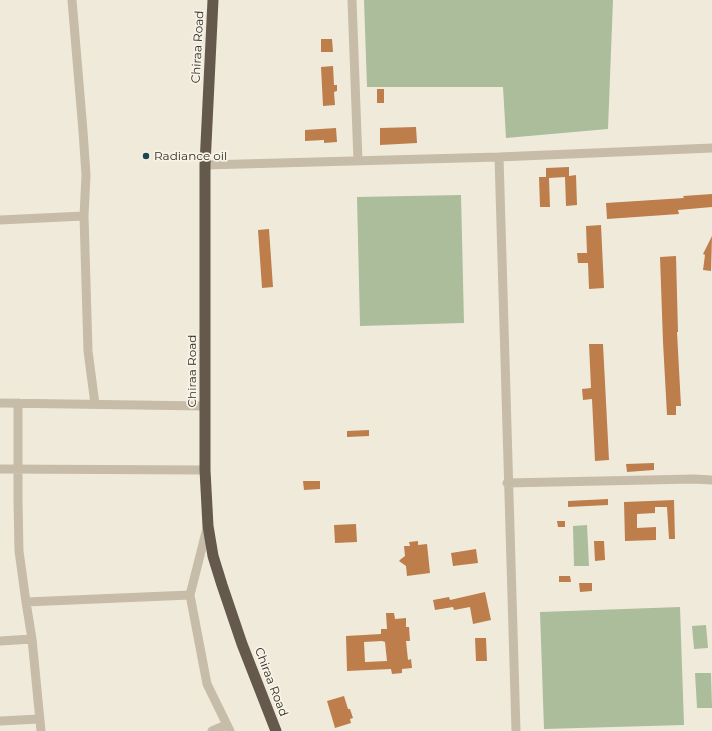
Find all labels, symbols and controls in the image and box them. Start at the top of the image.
street label: Chiraa Road [189,10,207,84]
place label: Radiance oil [154,149,227,163]
marker: Radiance oil [141,151,151,161]
street label: Chiraa Road [185,335,199,407]
street label: Chiraa Road [251,645,291,719]

